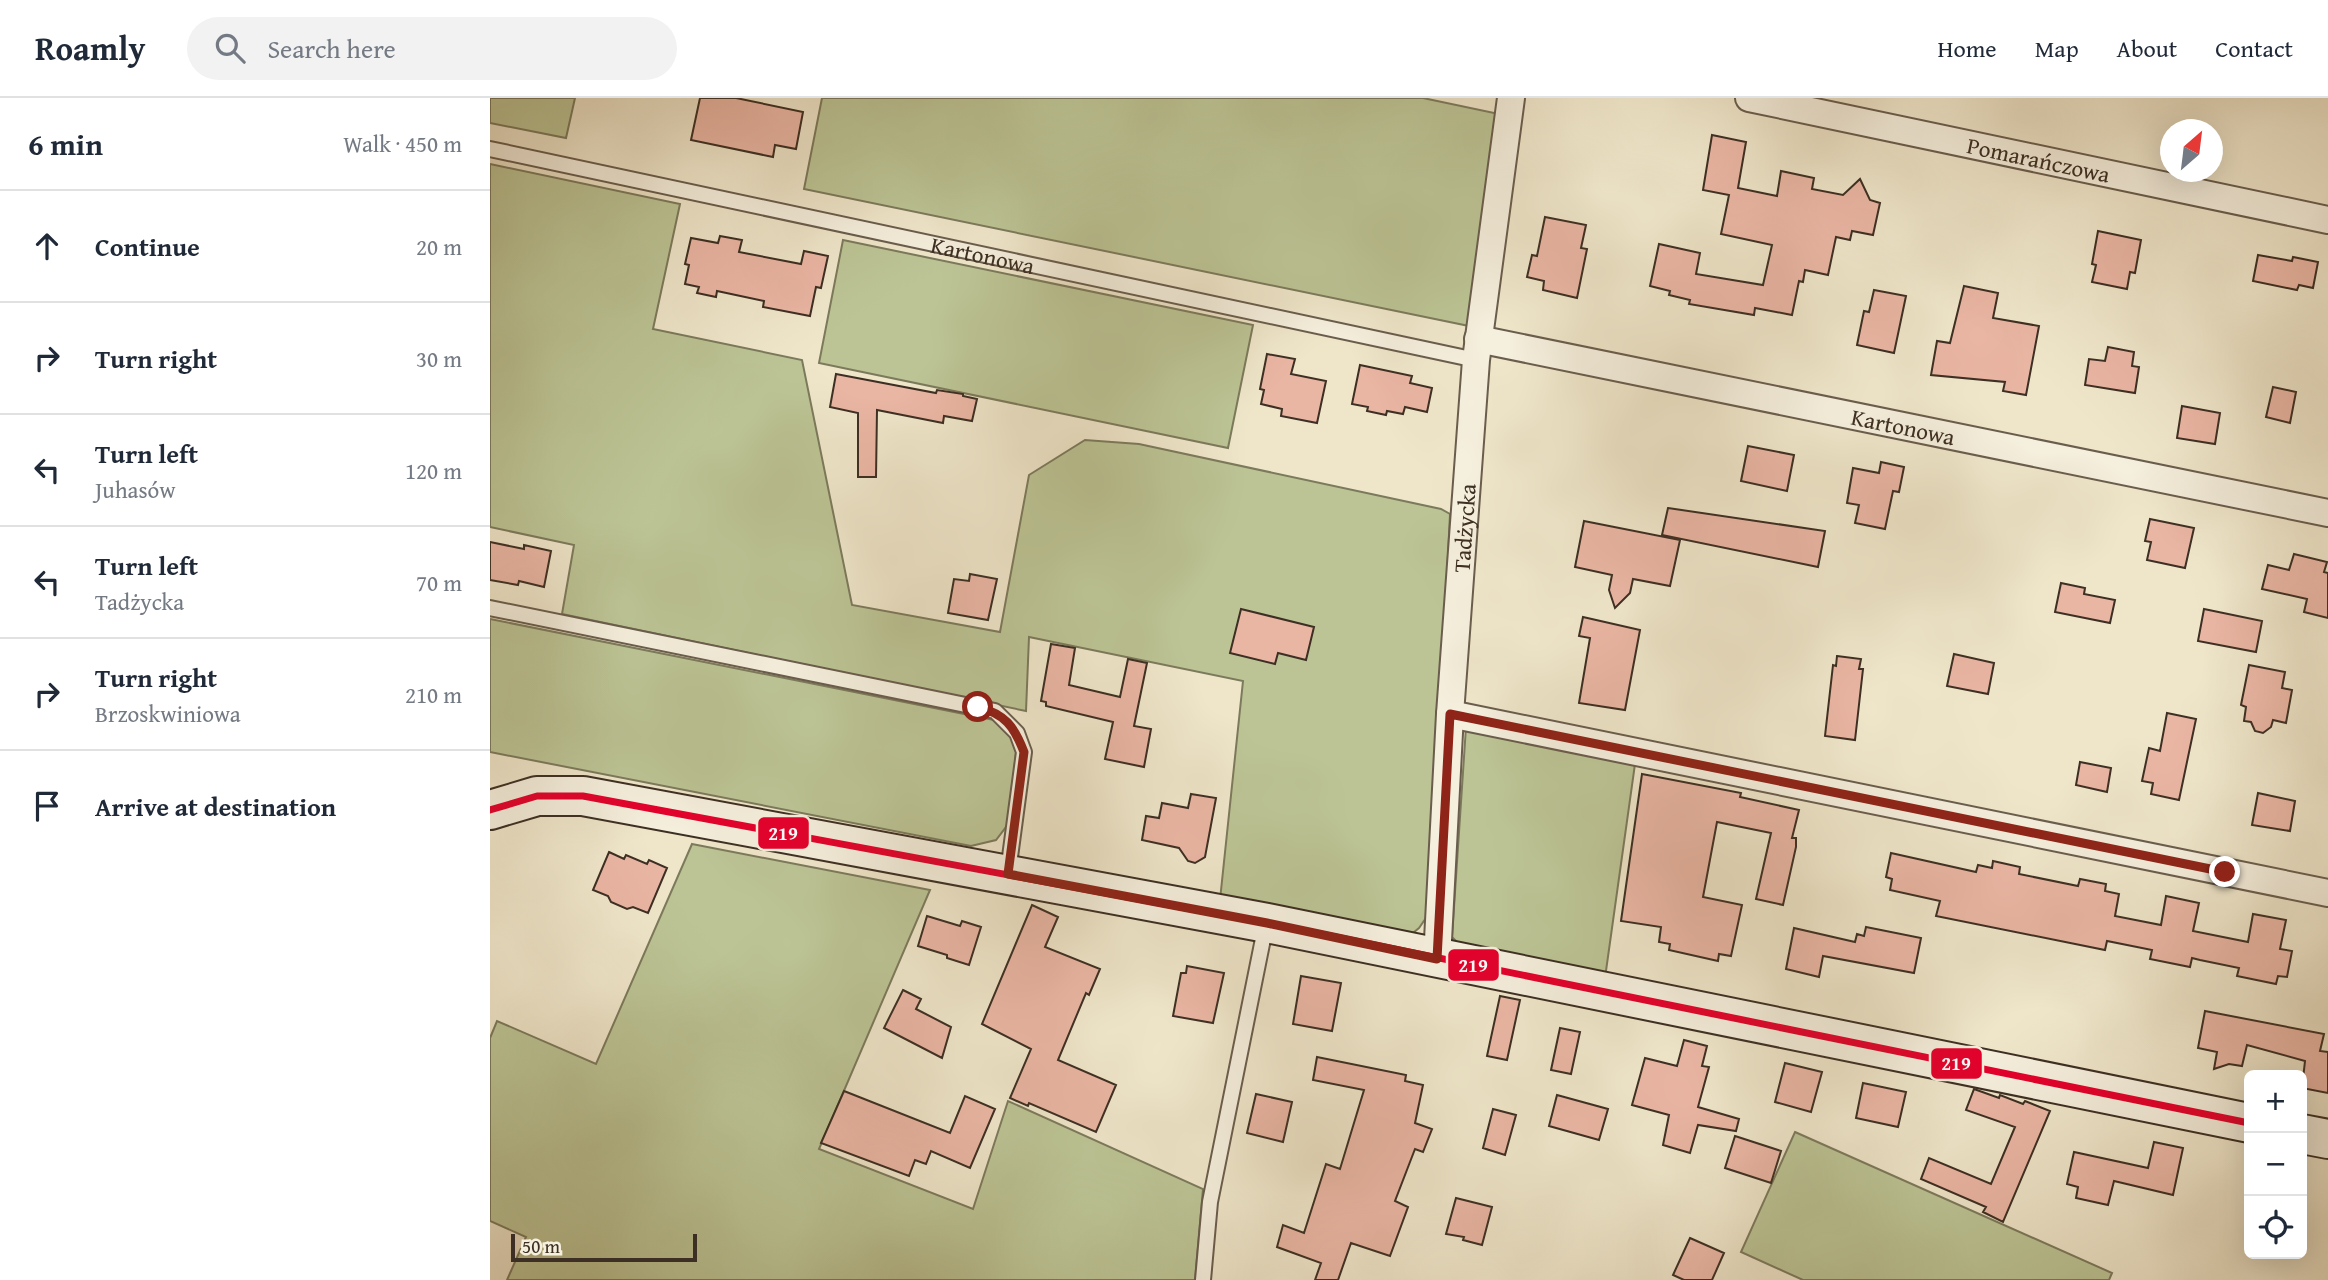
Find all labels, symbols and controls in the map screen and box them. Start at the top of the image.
search box [187,17,677,80]
text: Roamly [35,24,145,72]
icon: search [211,29,249,67]
text: Search here [267,29,396,68]
text: Home [1938,31,1997,66]
text: Map [2035,31,2079,66]
text: About [2117,31,2177,66]
text: Contact [2215,31,2293,66]
north arrow [2160,119,2223,182]
text: 6 min [28,122,103,166]
text: Walk · 450 m [343,127,462,160]
street label: Pomarańczowa [1964,128,2113,190]
icon: ahead [28,227,66,265]
text: Continue [95,227,200,266]
street label: Kartonowa [928,227,1038,282]
text: 20 m [416,230,462,263]
icon: right [28,339,66,377]
text: Turn right [95,339,217,378]
text: 30 m [416,342,462,375]
street label: Kartonowa [1848,399,1958,453]
text: Turn left [95,434,198,473]
icon: left [28,451,66,489]
text: 120 m [405,454,462,487]
text: Juhasów [95,473,176,506]
street label: Tadżycka [1444,482,1483,573]
text: Turn left [95,546,198,585]
icon: left [28,563,66,601]
text: 70 m [416,566,462,599]
text: Tadżycka [95,585,184,618]
text: Turn right [95,658,217,697]
icon: right [28,675,66,713]
text: 210 m [405,678,462,711]
route start [962,691,993,722]
text: Brzoskwiniowa [95,697,241,730]
icon: arrive [28,787,66,825]
text: Arrive at destination [95,787,336,826]
line badge: 219 [757,816,810,850]
text: 219 [768,819,798,847]
route end [2209,856,2240,887]
line badge: 219 [1447,948,1500,982]
text: 219 [1458,951,1488,979]
line badge: 219 [1930,1047,1983,1080]
text: 219 [1941,1049,1971,1077]
map controls [2244,1070,2307,1259]
button: + [2244,1070,2307,1133]
button: − [2244,1133,2307,1196]
button: locate [2244,1196,2307,1259]
scale bar [511,1231,696,1263]
text: 50 m [522,1232,560,1260]

